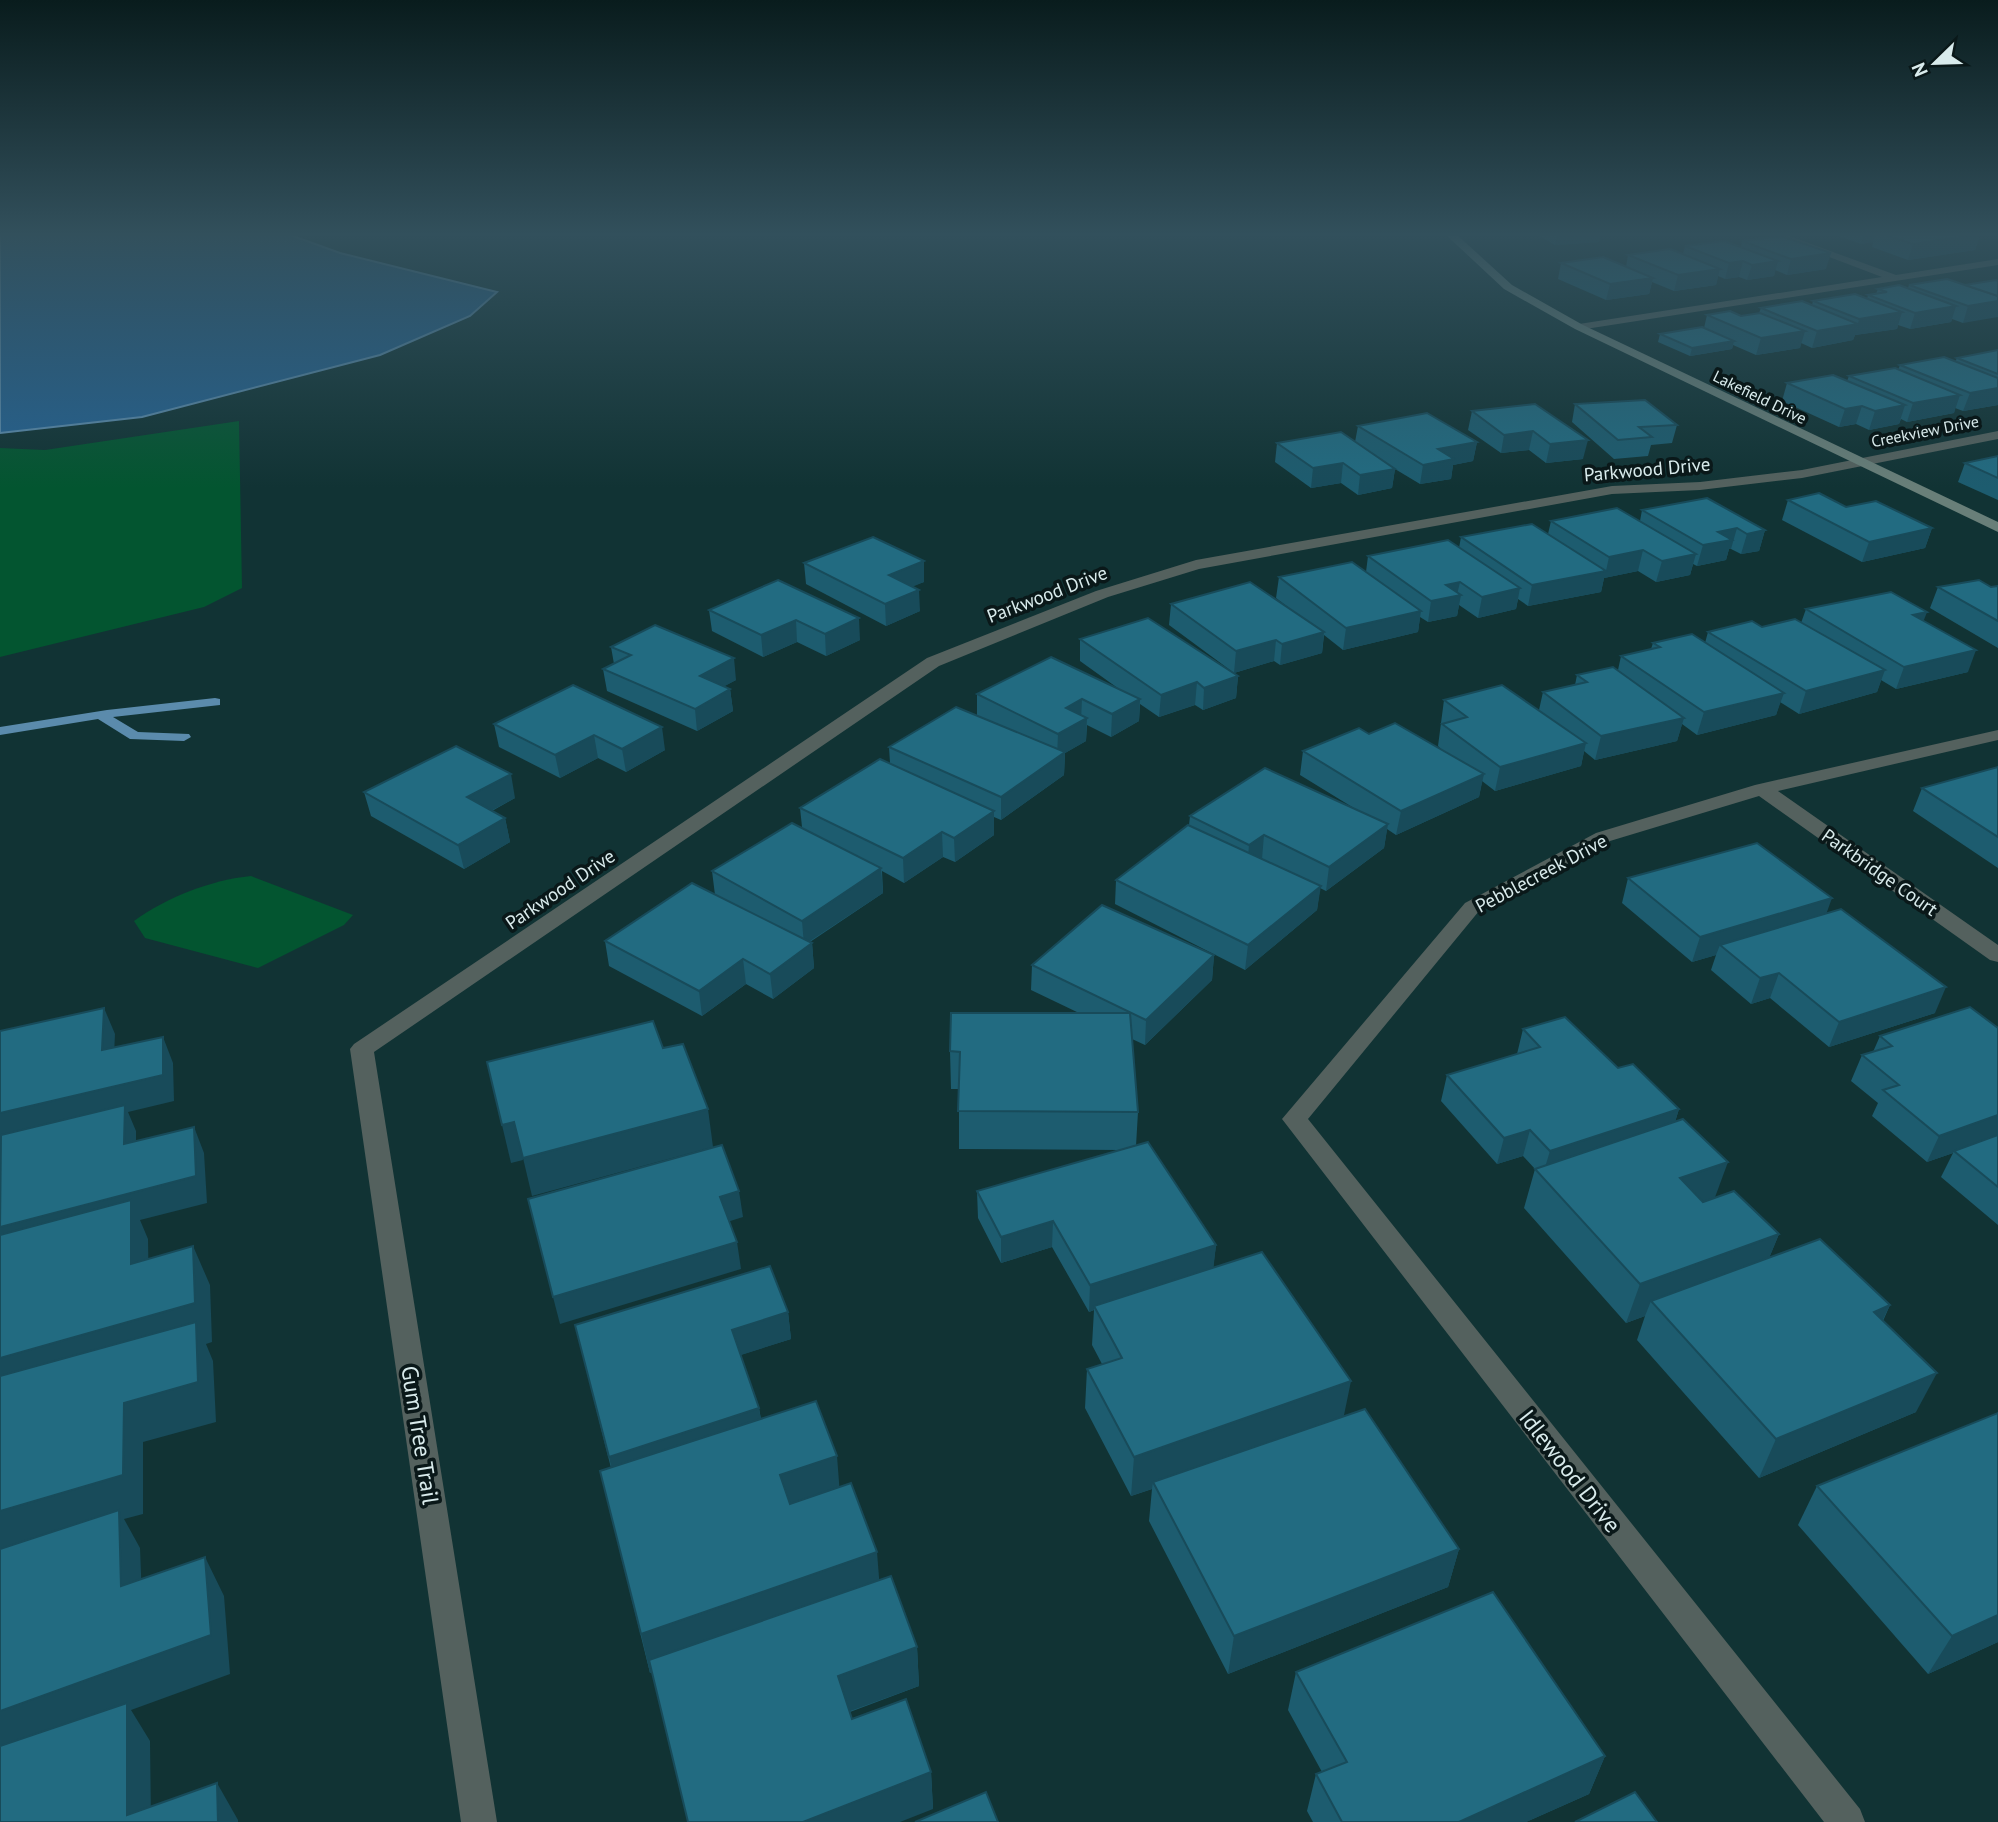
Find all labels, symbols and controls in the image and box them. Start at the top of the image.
north arrow [1900,28,1970,98]
text: N [1906,59,1933,80]
street label: Lakefield Drive [1710,366,1810,428]
street label: Creekview Drive [1869,411,1981,451]
street label: Parkwood Drive [1583,452,1711,486]
street label: Parkwood Drive [983,560,1111,628]
street label: Parkbridge Court [1817,823,1943,921]
street label: Pebblecreek Drive [1471,828,1611,918]
street label: Parkwood Drive [501,844,619,934]
street label: Gum Tree Trail [395,1364,446,1506]
street label: Idlewood Drive [1513,1403,1628,1538]

